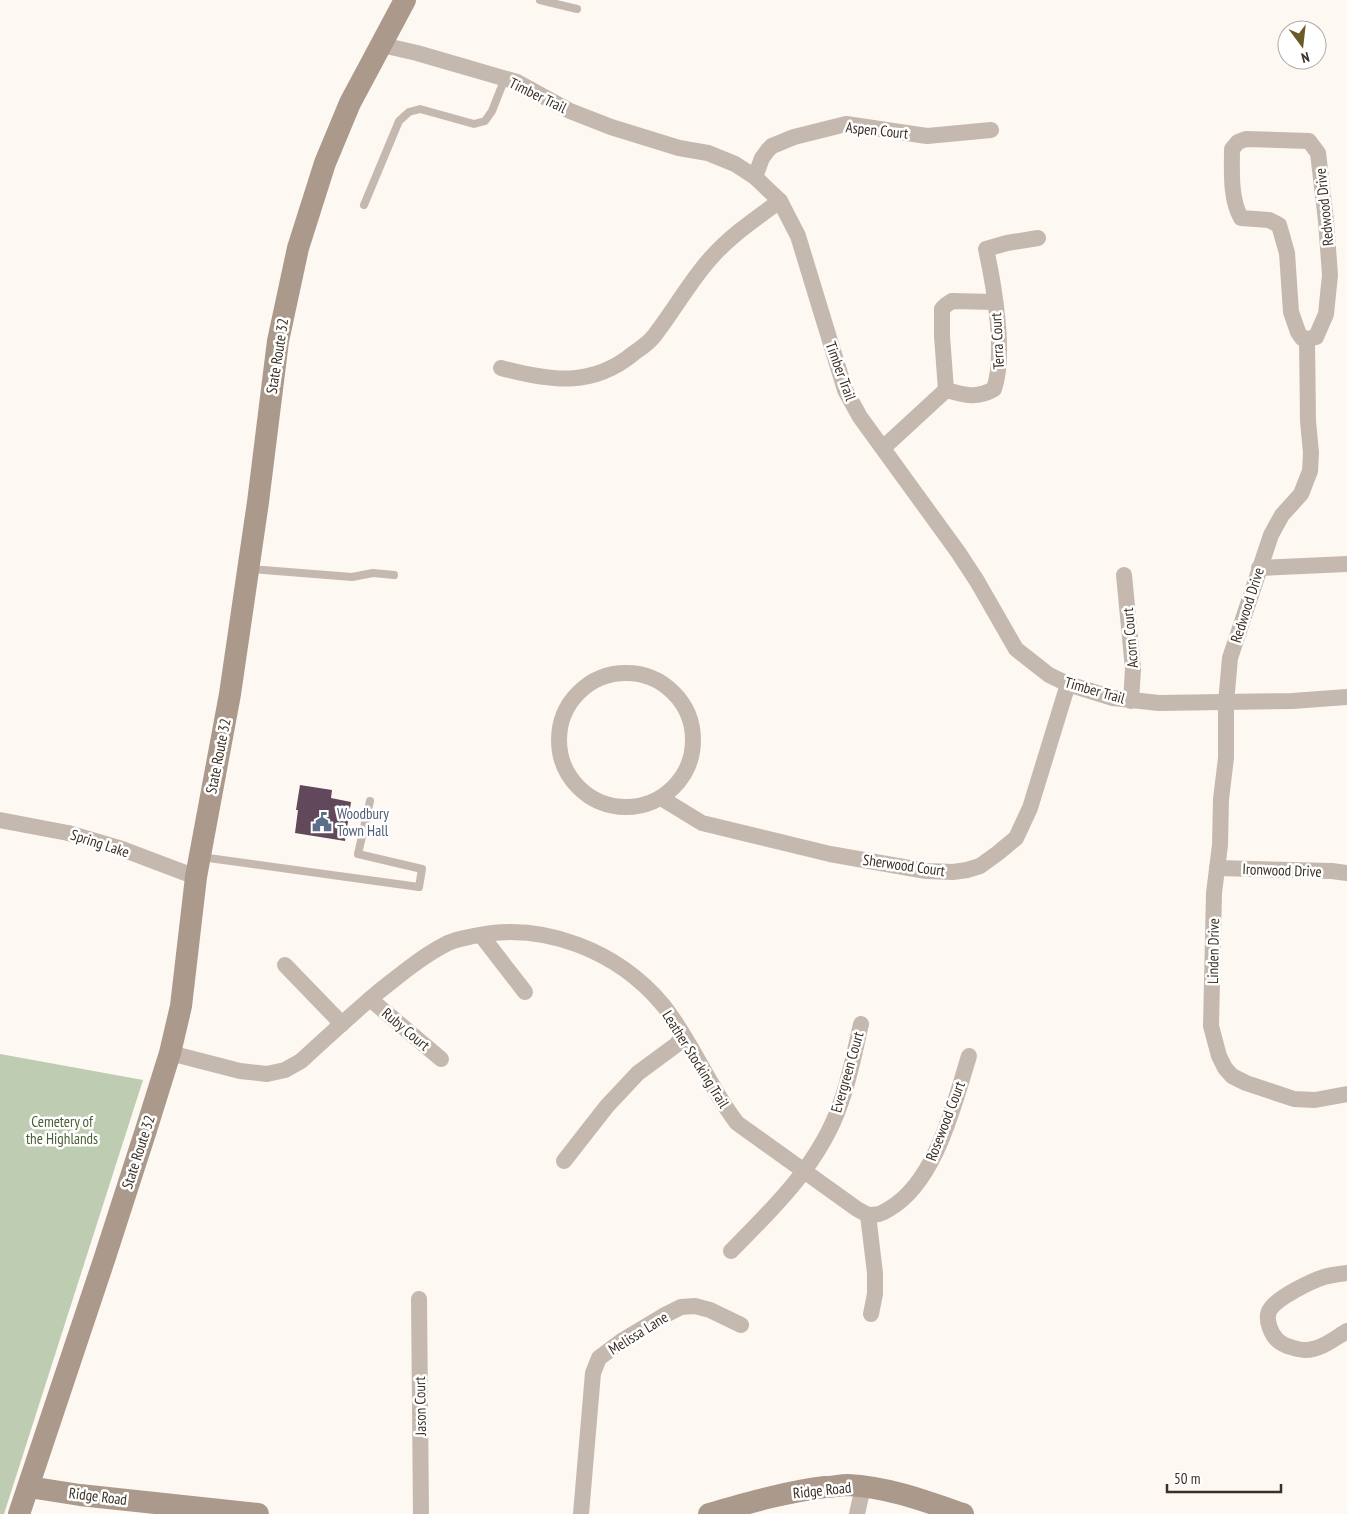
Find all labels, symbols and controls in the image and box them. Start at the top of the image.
north arrow [1277,20,1327,70]
text: N [1299,48,1311,67]
street label: Timber Trail [506,73,570,117]
street label: Aspen Court [845,117,909,143]
street label: Redwood Drive [1310,167,1338,247]
street label: Terra Court [986,312,1008,370]
street label: State Route 32 [262,317,292,395]
street label: Timber Trail [822,339,861,404]
street label: Redwood Drive [1226,565,1268,645]
street label: Acorn Court [1118,607,1142,669]
street label: Timber Trail [1063,672,1128,708]
street label: State Route 32 [201,717,235,795]
place label: Woodbury Town Hall [337,804,389,840]
public building icon: Woodbury Town Hall [311,811,333,833]
street label: Spring Lake [68,825,132,861]
street label: Sherwood Court [862,850,946,880]
street label: Ironwood Drive [1242,859,1322,881]
street label: Linden Drive [1203,918,1223,984]
street label: Ruby Court [378,1004,434,1054]
street label: Leather Stocking Trail [658,1007,734,1112]
street label: Evergreen Court [826,1029,868,1115]
street label: Rosewood Court [921,1079,969,1163]
park label: Cemetery of the Highlands [26,1112,98,1148]
street label: State Route 32 [117,1113,159,1191]
street label: Melissa Lane [605,1307,671,1359]
street label: Jason Court [410,1376,430,1437]
scale bar [1167,1462,1281,1494]
text: 50 m [1174,1469,1200,1488]
street label: Ridge Road [792,1477,852,1503]
street label: Ridge Road [68,1483,128,1509]

